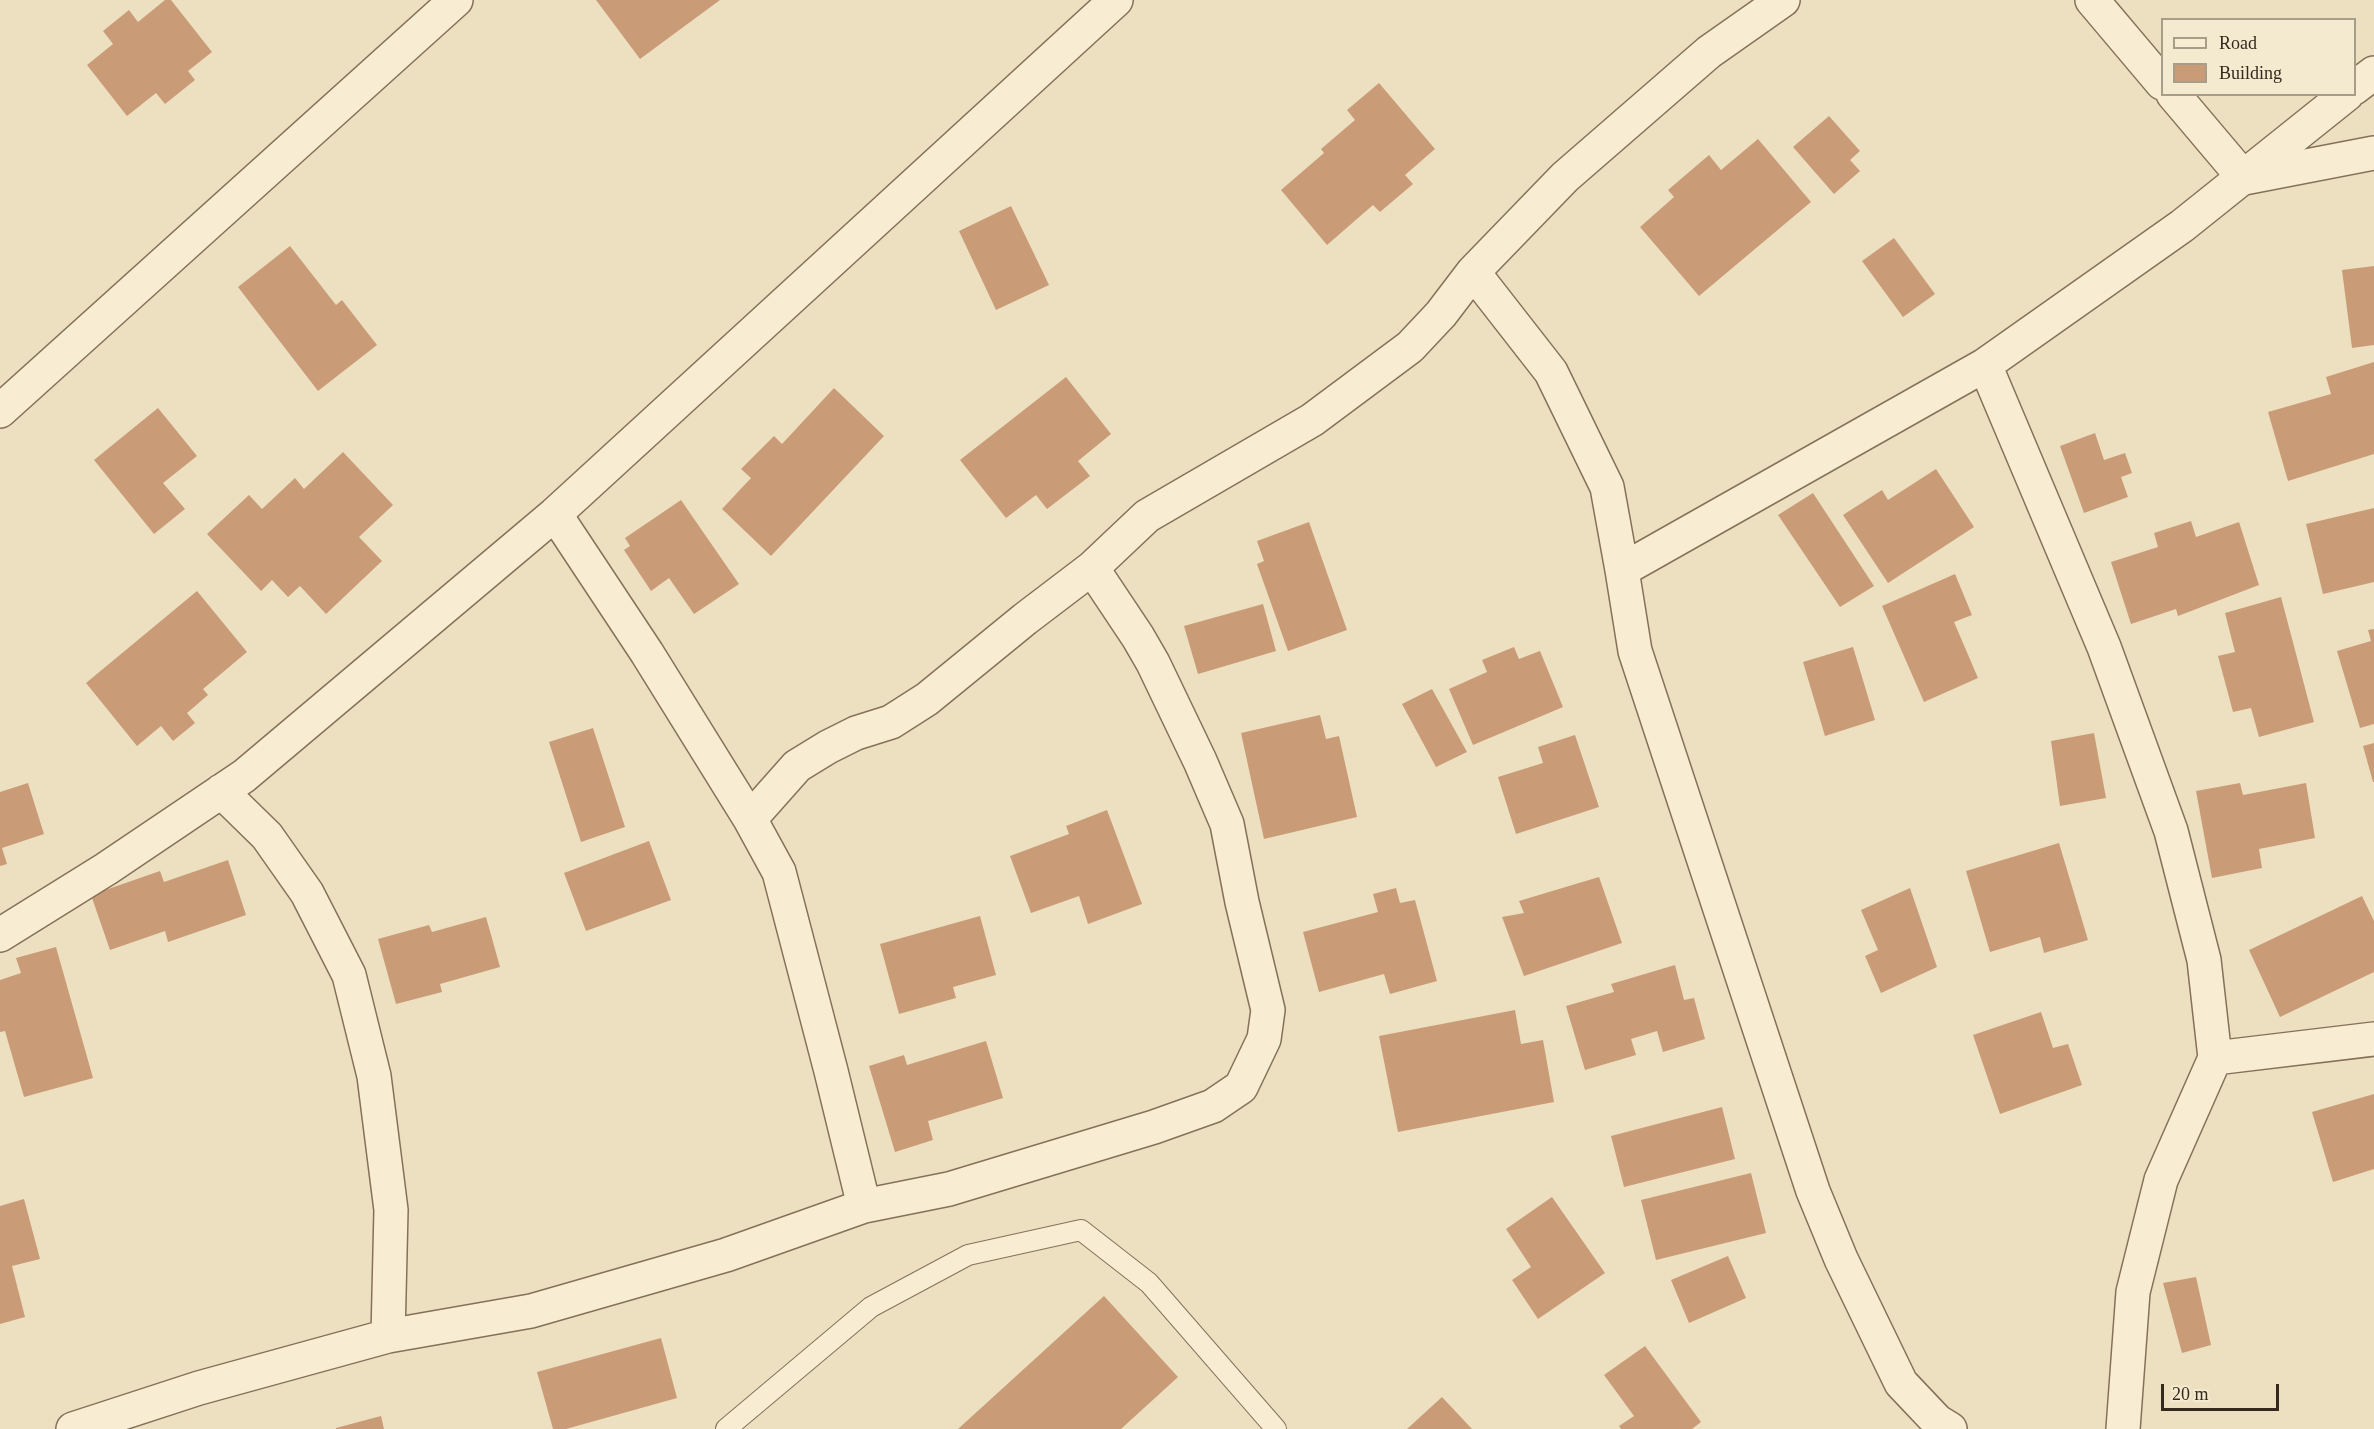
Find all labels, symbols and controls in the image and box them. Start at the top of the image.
legend [2161,18,2356,96]
text: Road [2219,33,2257,53]
text: Building [2219,63,2282,83]
scale bar [2164,1372,2282,1410]
text: 20 m [2172,1384,2209,1404]

